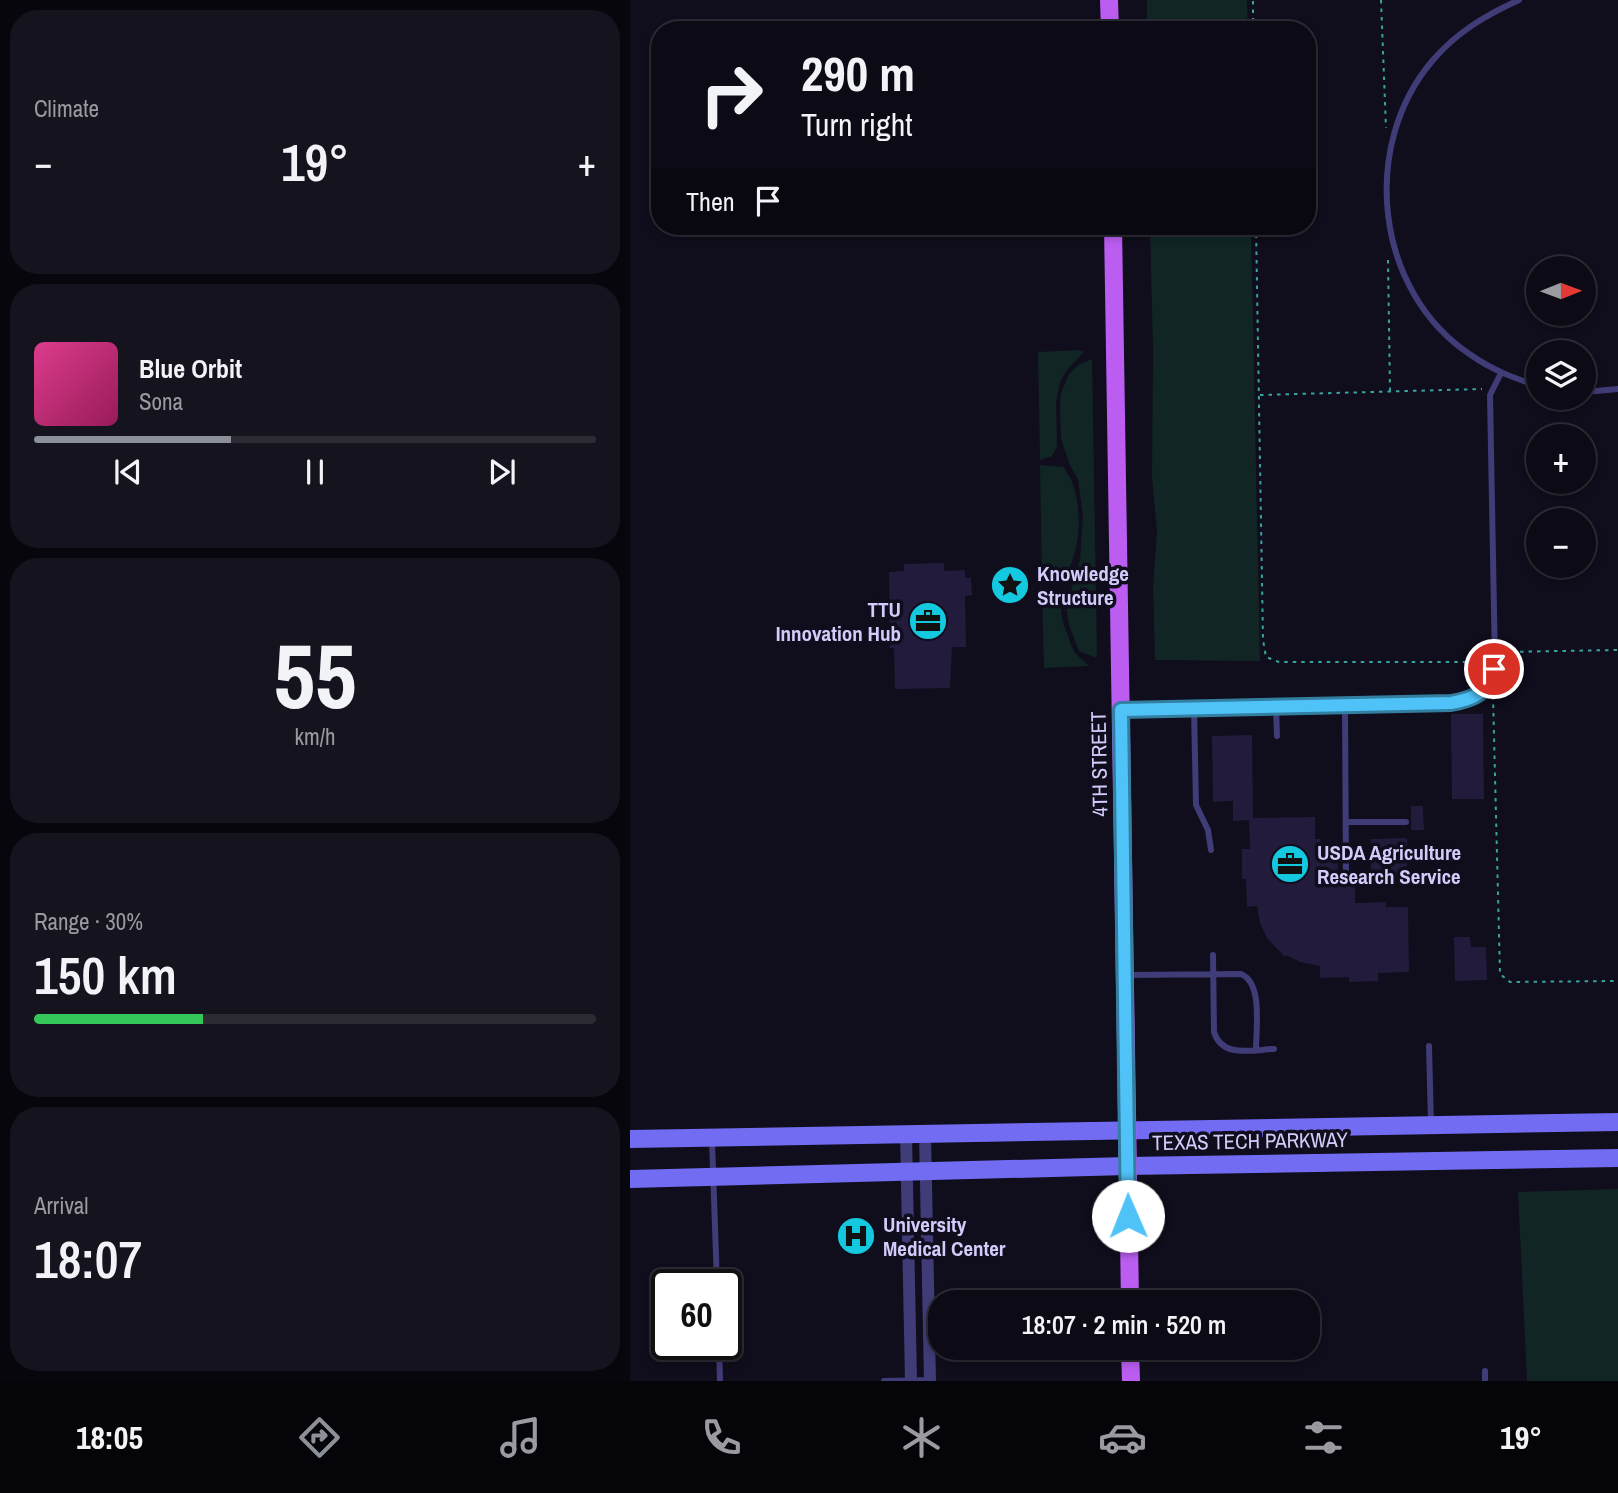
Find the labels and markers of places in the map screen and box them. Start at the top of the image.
place label: Knowledge Structure [1037,559,1129,612]
place icon: Knowledge Structure [989,564,1031,606]
place label: TTU Innovation Hub [776,595,901,648]
office icon: TTU Innovation Hub [907,600,949,642]
pin [1464,639,1524,699]
place label: USDA Agriculture Research Service [1317,838,1461,891]
office icon: USDA Agriculture Research Service [1269,843,1311,885]
place label: University Medical Center [883,1210,1006,1263]
hospital icon: University Medical Center [835,1215,877,1257]

